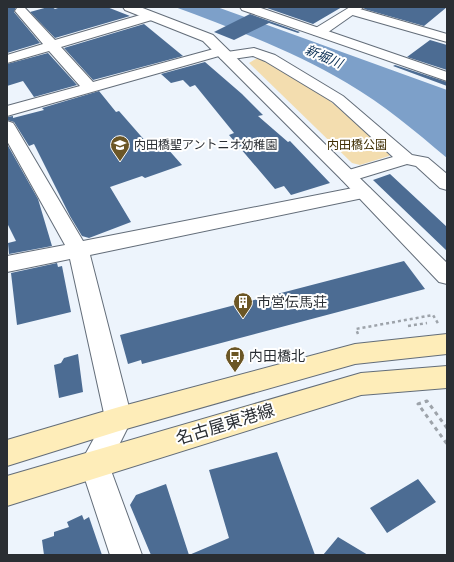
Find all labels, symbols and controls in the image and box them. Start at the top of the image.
water label: 新堀川 [303,42,347,72]
school or university icon: 内田橋聖アントニオ幼稚園 [109,134,131,162]
place label: 内田橋聖アントニオ幼稚園 [134,138,278,152]
park label: 内田橋公園 [327,138,387,152]
building icon: 市営伝馬荘 [232,291,254,319]
place label: 市営伝馬荘 [257,294,327,311]
bus stop icon: 内田橋北 [224,345,246,373]
place label: 内田橋北 [249,348,305,365]
street label: 名古屋東港線 [173,400,277,448]

